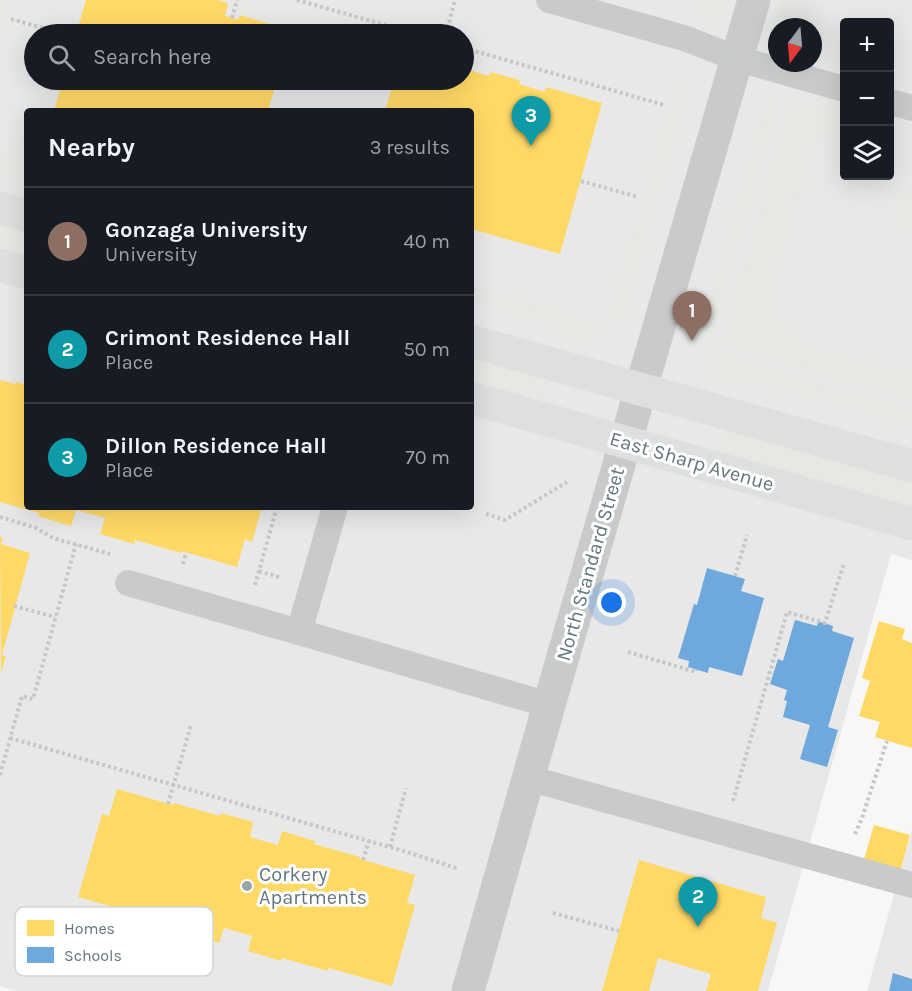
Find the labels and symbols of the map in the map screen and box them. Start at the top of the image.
north arrow [768,18,822,72]
pin: 3 [512,96,550,146]
pin: 1 [672,292,712,341]
street label: East Sharp Avenue [607,427,777,496]
street label: North Standard Street [552,464,629,664]
your location [597,588,626,617]
place label: Corkery Apartments [259,863,367,909]
pin: 2 [678,878,718,927]
marker: Corkery Apartments [240,879,254,893]
legend [15,907,213,976]
text: Homes [64,919,115,938]
text: Schools [64,946,122,965]

